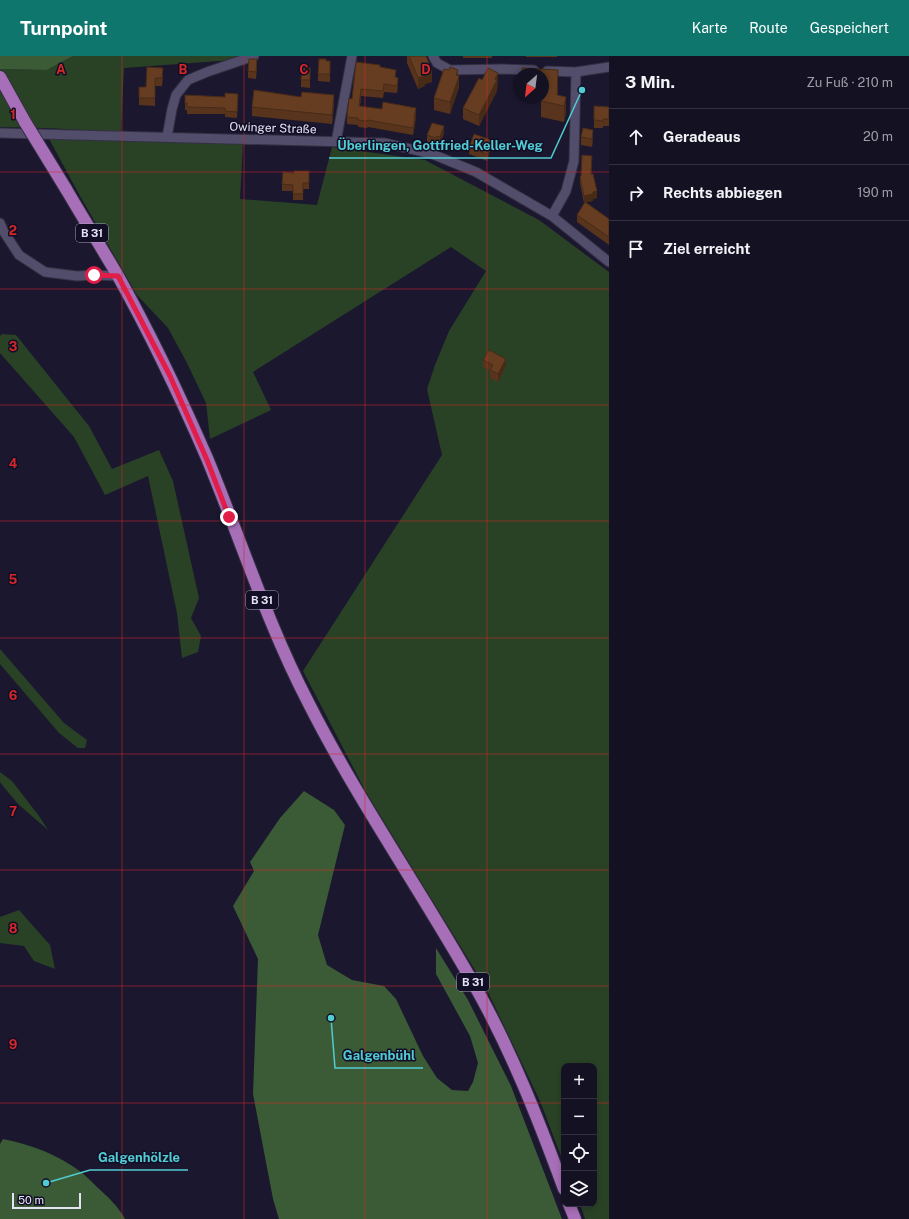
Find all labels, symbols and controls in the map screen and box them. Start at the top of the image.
text: Turnpoint [20,17,107,39]
text: Karte [692,20,727,36]
text: Route [749,20,788,36]
text: Gespeichert [810,20,889,36]
text: A [56,62,66,77]
text: B [179,62,188,77]
text: C [299,62,309,77]
text: D [421,62,431,77]
north arrow [513,68,549,104]
text: 3 Min. [625,72,675,92]
text: Zu Fuß · 210 m [807,75,893,90]
text: 1 [10,107,16,122]
street label: Owinger Straße [229,119,317,137]
icon: ahead [625,126,647,148]
text: Geradeaus [663,128,741,145]
text: 20 m [863,129,893,144]
callout: Überlingen, Gottfried-Keller-Weg [329,133,551,158]
text: Überlingen, Gottfried-Keller-Weg [337,137,543,153]
icon: right [625,182,647,204]
text: Rechts abbiegen [663,184,782,201]
text: 190 m [857,185,893,200]
text: 2 [9,223,17,238]
road number: B 31 [76,224,108,242]
icon: arrive [625,238,647,260]
text: Ziel erreicht [663,240,750,257]
route start [85,266,103,284]
text: 3 [9,339,18,354]
text: 4 [9,456,18,471]
route end [220,508,238,526]
text: 5 [9,572,18,587]
road number: B 31 [246,591,278,609]
text: 6 [9,688,18,703]
text: 7 [9,804,17,819]
text: 8 [9,921,18,936]
road number: B 31 [457,973,489,991]
text: 9 [9,1037,17,1052]
callout: Galgenbühl [335,1043,423,1068]
text: Galgenbühl [343,1048,415,1063]
map controls [561,1063,597,1207]
button: + [561,1063,597,1099]
button: − [561,1099,597,1135]
button: locate [561,1135,597,1171]
callout: Galgenhölzle [90,1145,188,1170]
text: Galgenhölzle [98,1150,180,1165]
button: layers [561,1171,597,1207]
scale bar [12,1191,81,1210]
text: 50 m [18,1194,44,1206]

